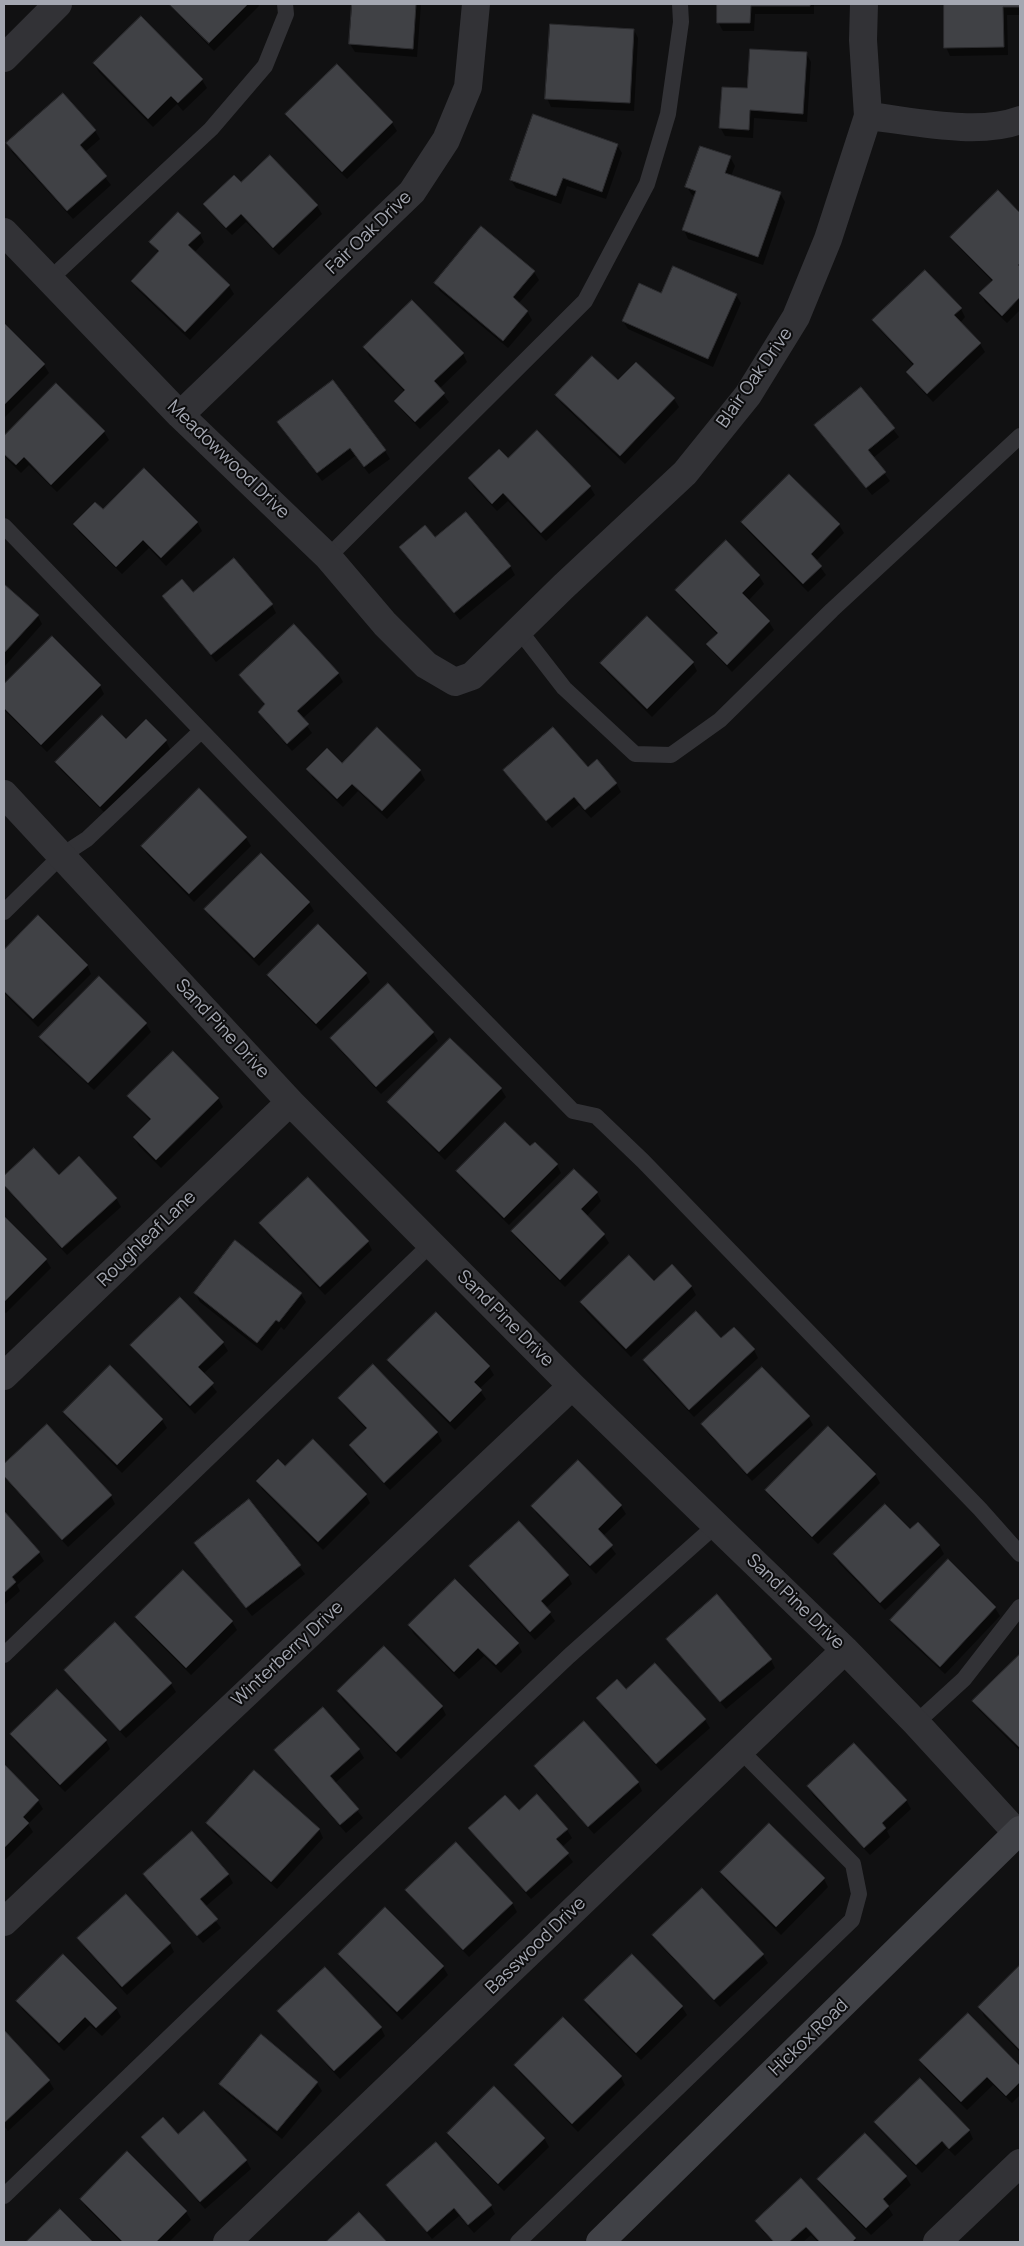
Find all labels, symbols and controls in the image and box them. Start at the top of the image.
street label: Fair Oak Drive [322,187,416,279]
street label: Blair Oak Drive [713,324,797,432]
street label: Meadowwood Drive [162,396,294,524]
street label: Sand Pine Drive [170,975,274,1083]
street label: Roughleaf Lane [93,1186,201,1292]
street label: Sand Pine Drive [452,1266,558,1372]
street label: Sand Pine Drive [741,1550,849,1654]
street label: Winterberry Drive [228,1597,348,1711]
street label: Basswood Drive [481,1893,591,1999]
street label: Hickox Road [765,1995,853,2081]

